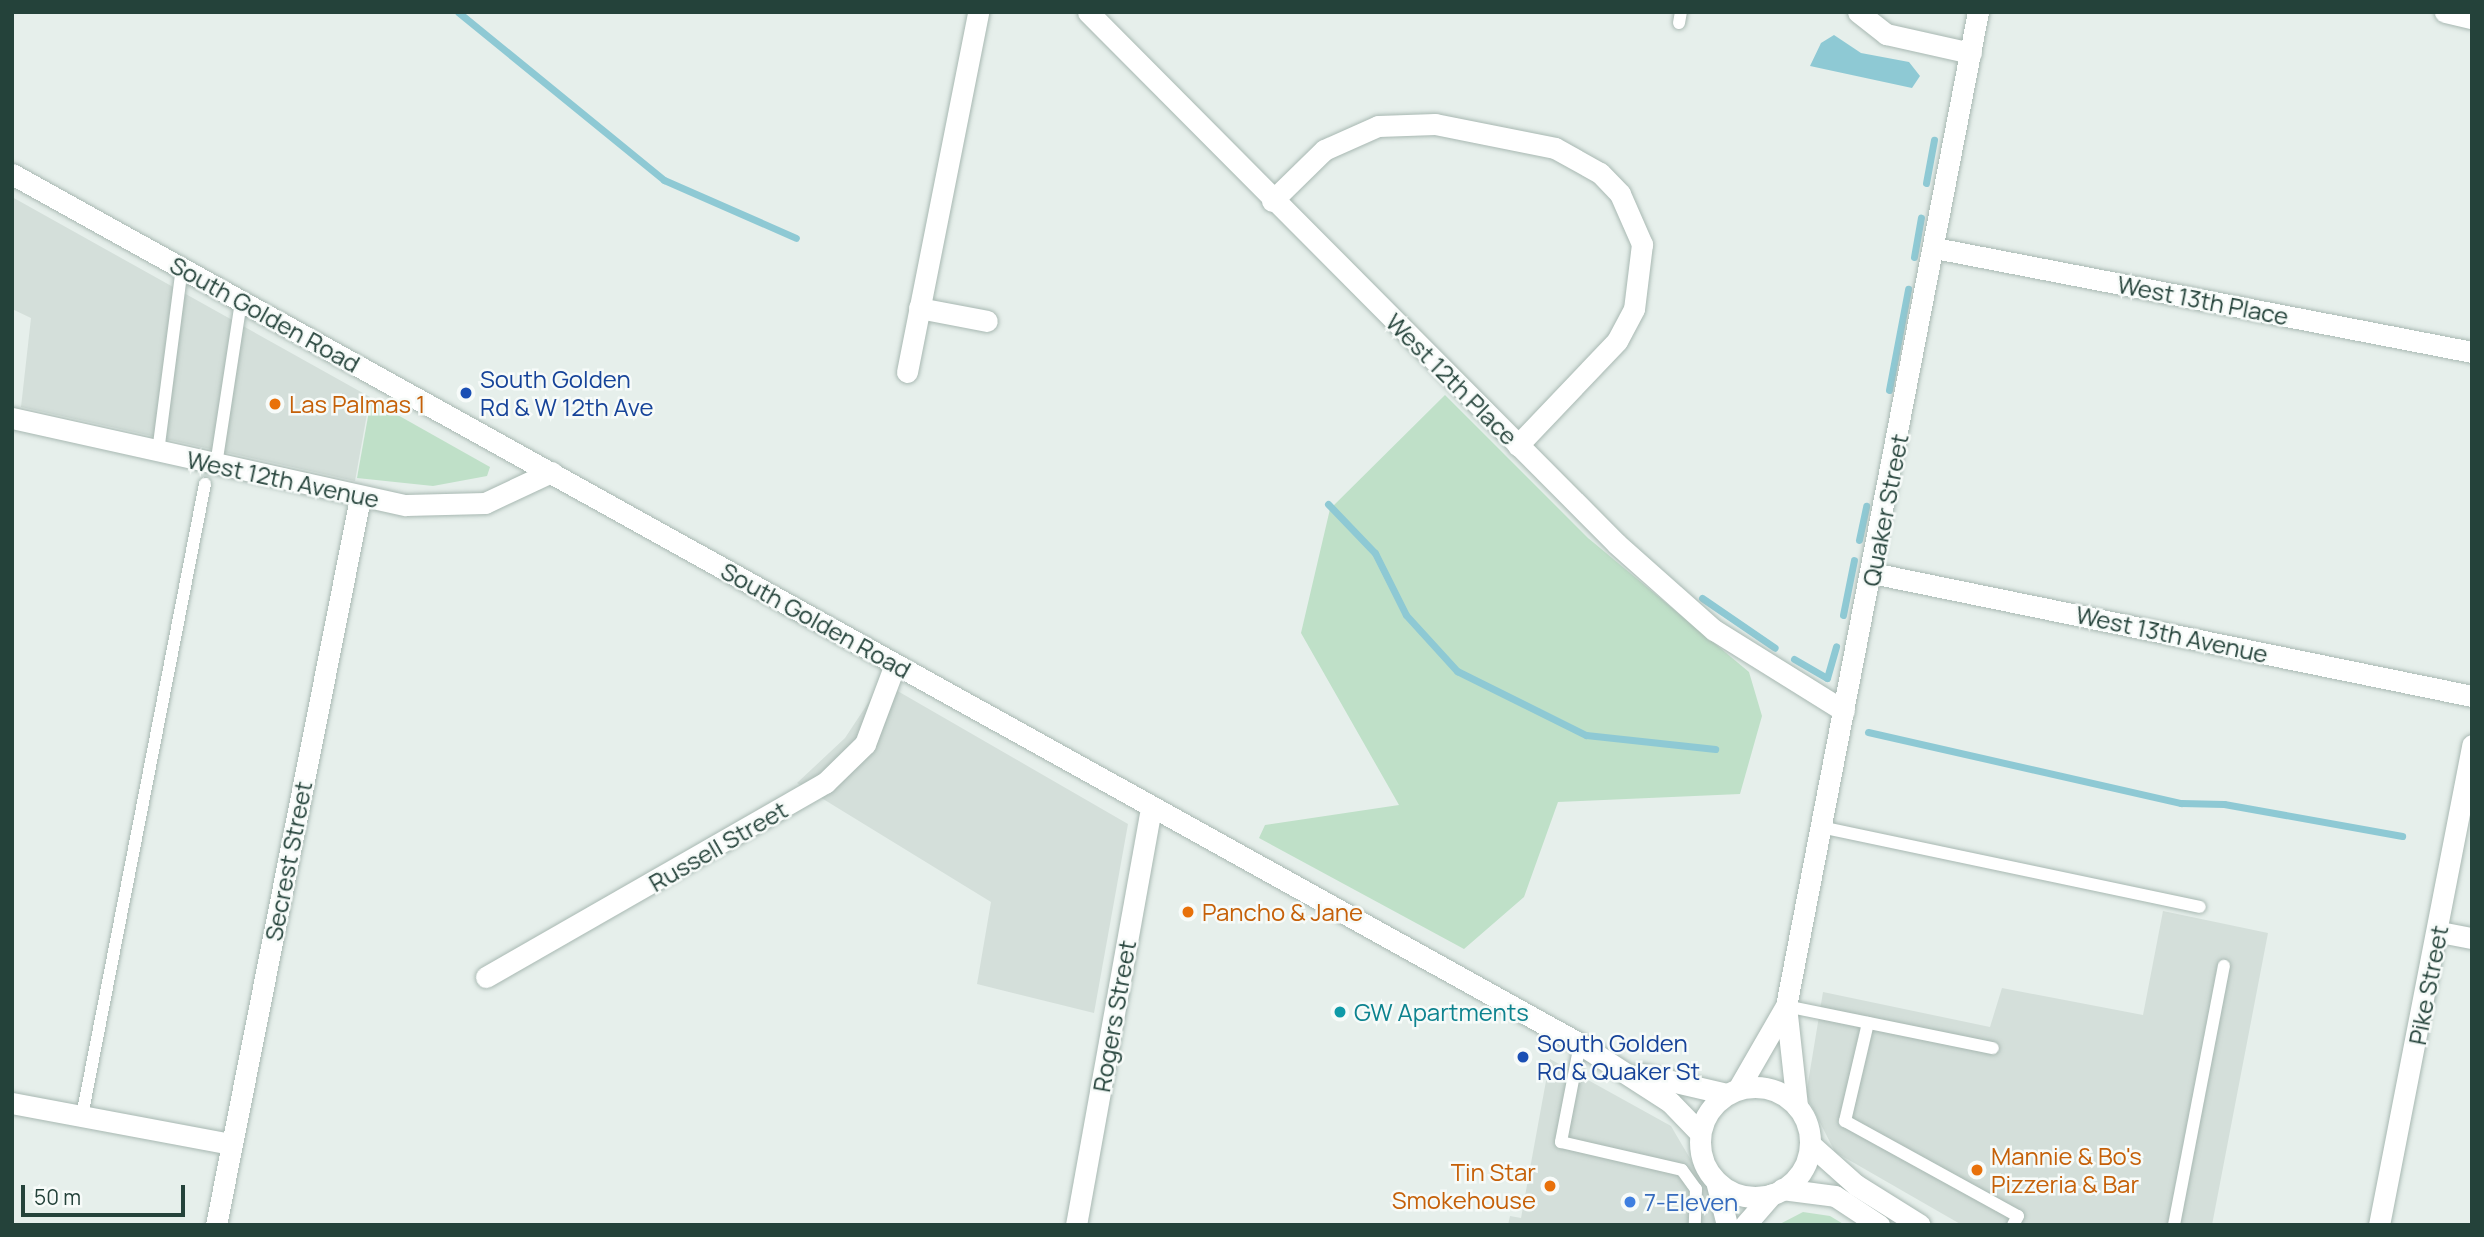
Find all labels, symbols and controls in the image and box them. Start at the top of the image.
street label: South Golden Road [165,250,365,378]
street label: West 13th Place [2115,269,2291,331]
street label: West 12th Place [1380,307,1524,451]
place label: South Golden Rd & W 12th Ave [480,365,654,421]
marker: South Golden Rd & W 12th Ave [458,385,474,401]
place label: Las Palmas 1 [289,390,425,418]
marker: Las Palmas 1 [267,396,283,412]
street label: Quaker Street [1856,431,1914,589]
street label: West 12th Avenue [184,445,382,513]
street label: South Golden Road [716,556,916,684]
street label: West 13th Avenue [2073,600,2271,668]
street label: Secrest Street [258,779,318,943]
street label: Russell Street [644,795,792,897]
place label: Pancho & Jane [1202,898,1363,926]
marker: Pancho & Jane [1180,904,1196,920]
street label: Pike Street [2402,923,2454,1047]
street label: Rogers Street [1086,938,1142,1094]
place label: GW Apartments [1354,998,1529,1026]
marker: GW Apartments [1332,1004,1348,1020]
place label: South Golden Rd & Quaker St [1537,1029,1700,1085]
marker: South Golden Rd & Quaker St [1515,1049,1531,1065]
place label: Mannie & Bo's Pizzeria & Bar [1991,1142,2142,1198]
place label: Tin Star Smokehouse [1392,1158,1536,1214]
marker: Mannie & Bo's Pizzeria & Bar [1969,1162,1985,1178]
scale bar [24,1170,189,1214]
marker: Tin Star Smokehouse [1542,1178,1558,1194]
text: 50 m [34,1183,81,1211]
place label: 7-Eleven [1644,1188,1738,1216]
marker: 7-Eleven [1622,1194,1638,1210]

